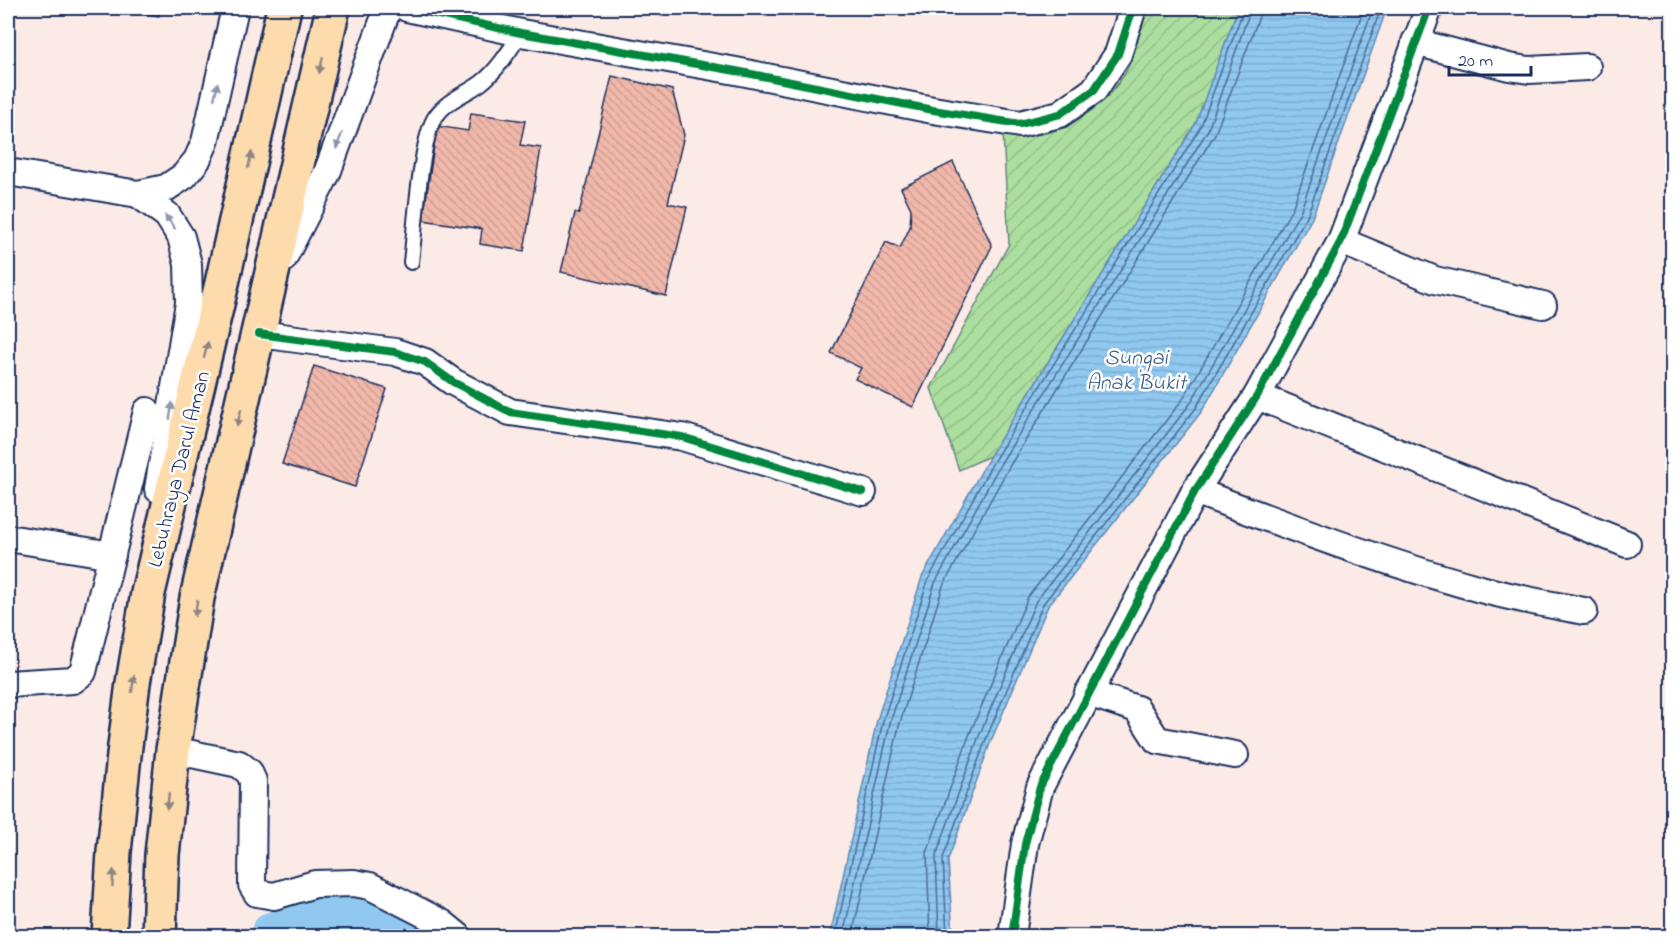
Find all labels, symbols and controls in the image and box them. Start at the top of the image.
scale bar [1449,39,1532,77]
text: 20 m [1458,49,1493,75]
one-way arrow [315,55,325,74]
one-way arrow [212,82,221,101]
one-way arrow [334,132,343,150]
one-way arrow [246,151,256,170]
one-way arrow [164,214,176,230]
one-way arrow [202,341,212,360]
water label: Sungai Anak Bukit [1086,343,1188,400]
street label: Lebuhraya Darul Aman [141,368,221,571]
one-way arrow [167,401,176,420]
one-way arrow [234,409,244,428]
one-way arrow [191,599,200,618]
one-way arrow [128,675,137,694]
one-way arrow [163,792,173,811]
one-way arrow [108,869,117,888]

